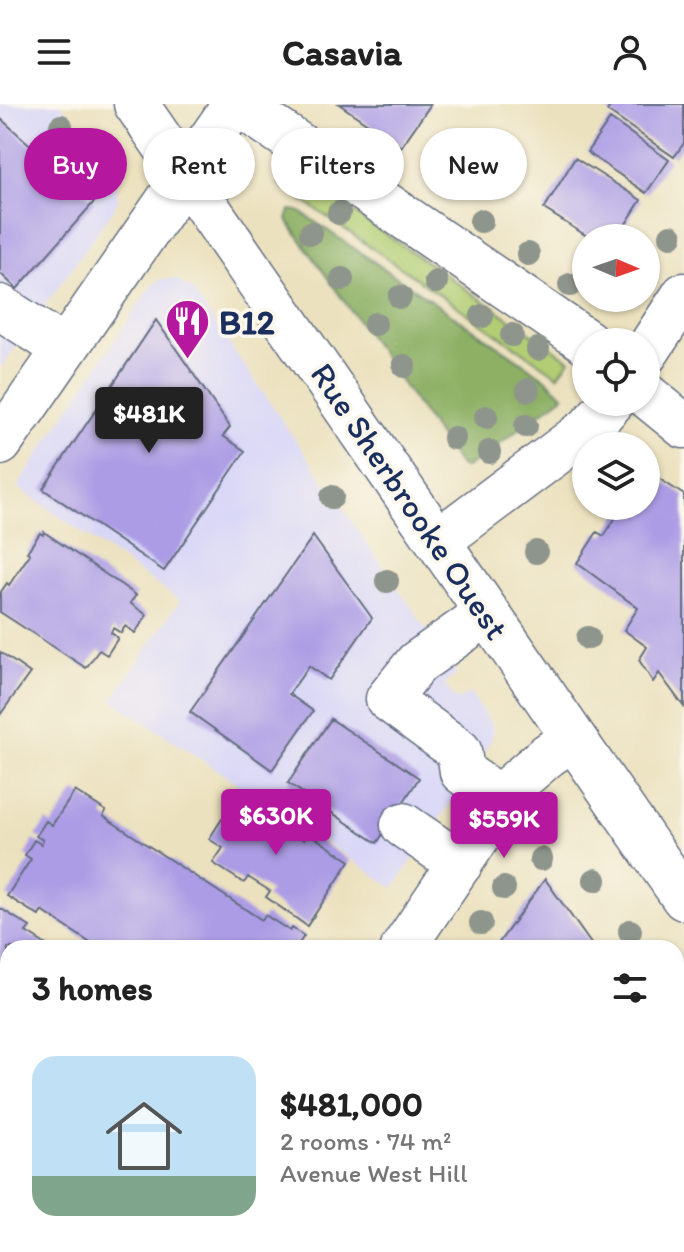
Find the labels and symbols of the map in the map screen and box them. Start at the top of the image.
north arrow [572,224,660,312]
restaurant icon: B12 [164,298,212,361]
place label: B12 [219,302,275,343]
street label: Rue Sherbrooke Ouest [302,355,517,647]
pin: $481K [93,387,205,455]
pin: $630K [220,789,332,857]
pin: $559K [448,792,560,860]

